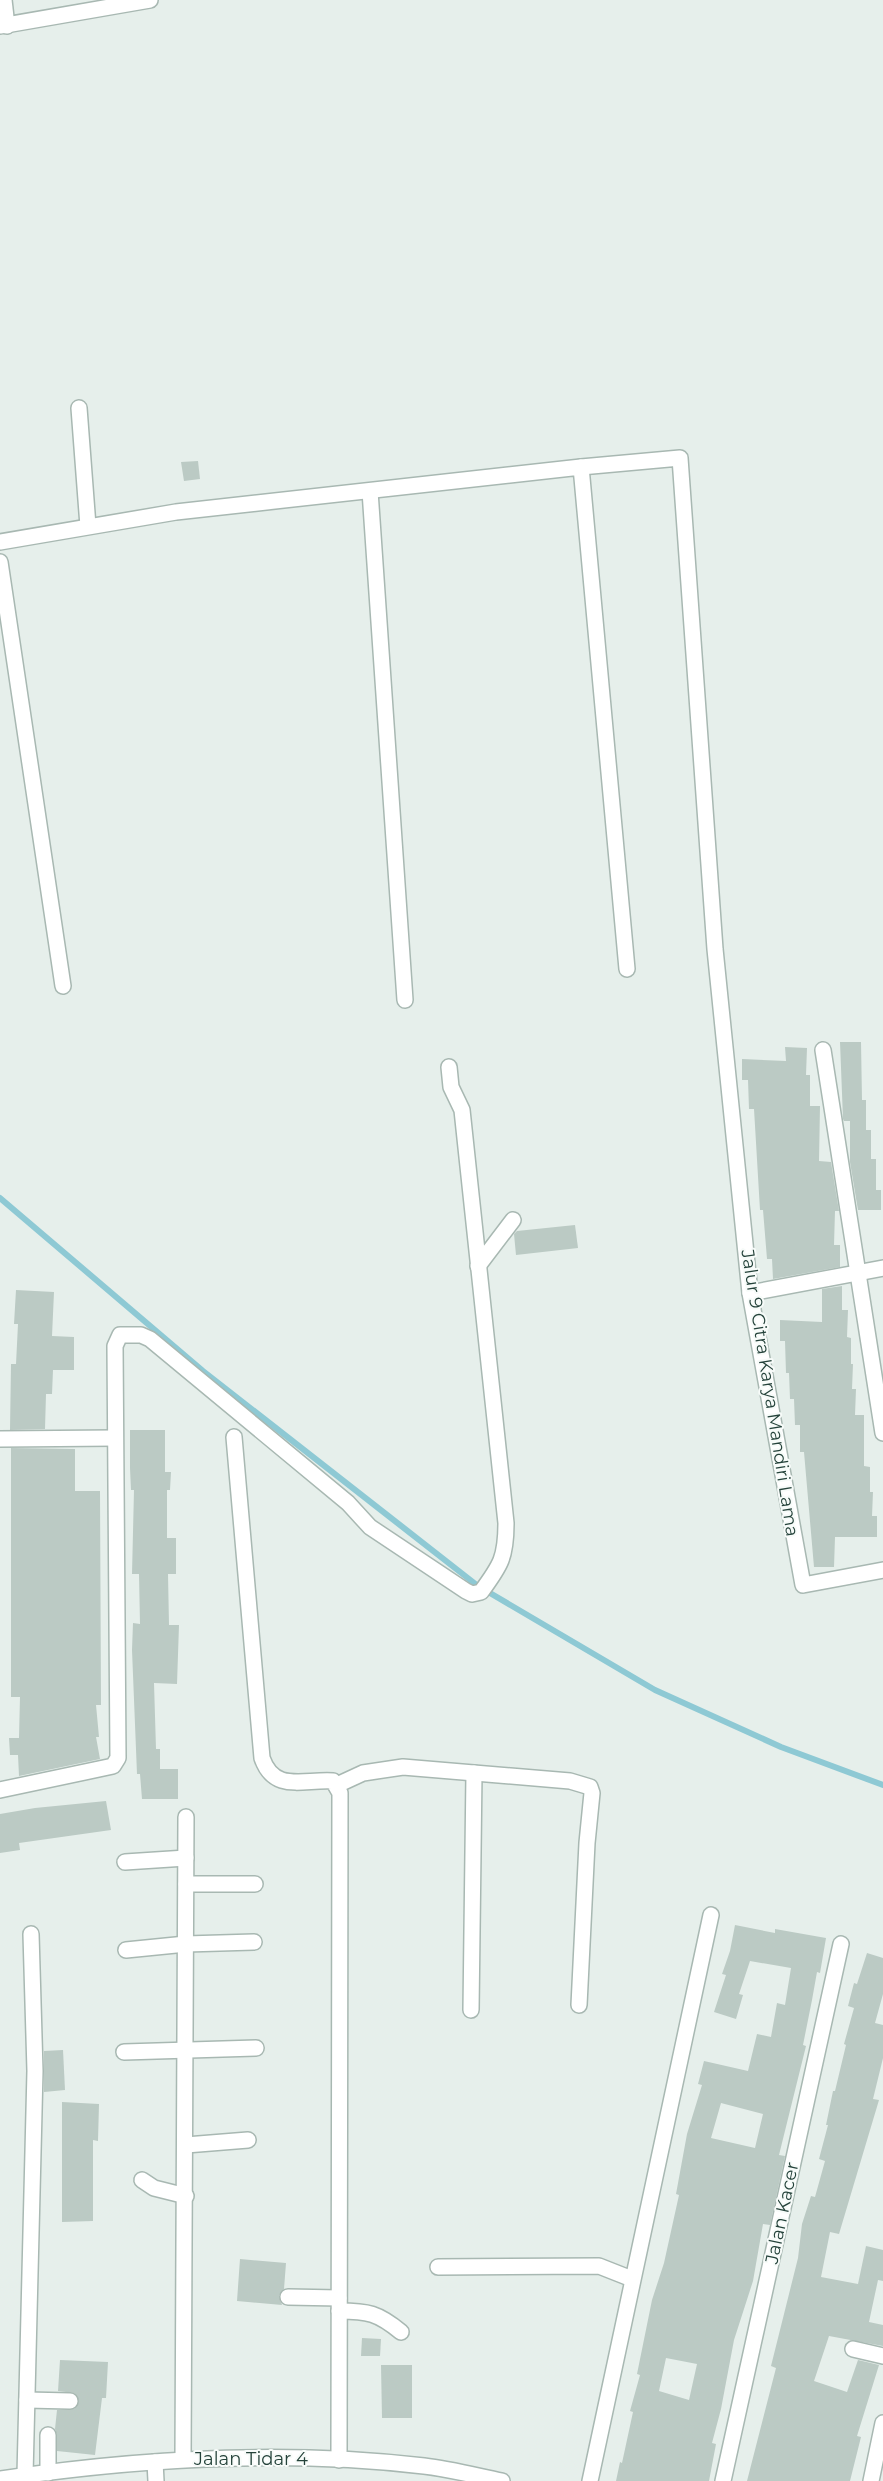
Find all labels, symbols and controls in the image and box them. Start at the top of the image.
street label: Jalur 9 Citra Karya Mandiri Lama [736,1247,804,1538]
street label: Jalan Kacer [760,2160,803,2267]
street label: Jalan Tidar 4 [193,2448,308,2470]

